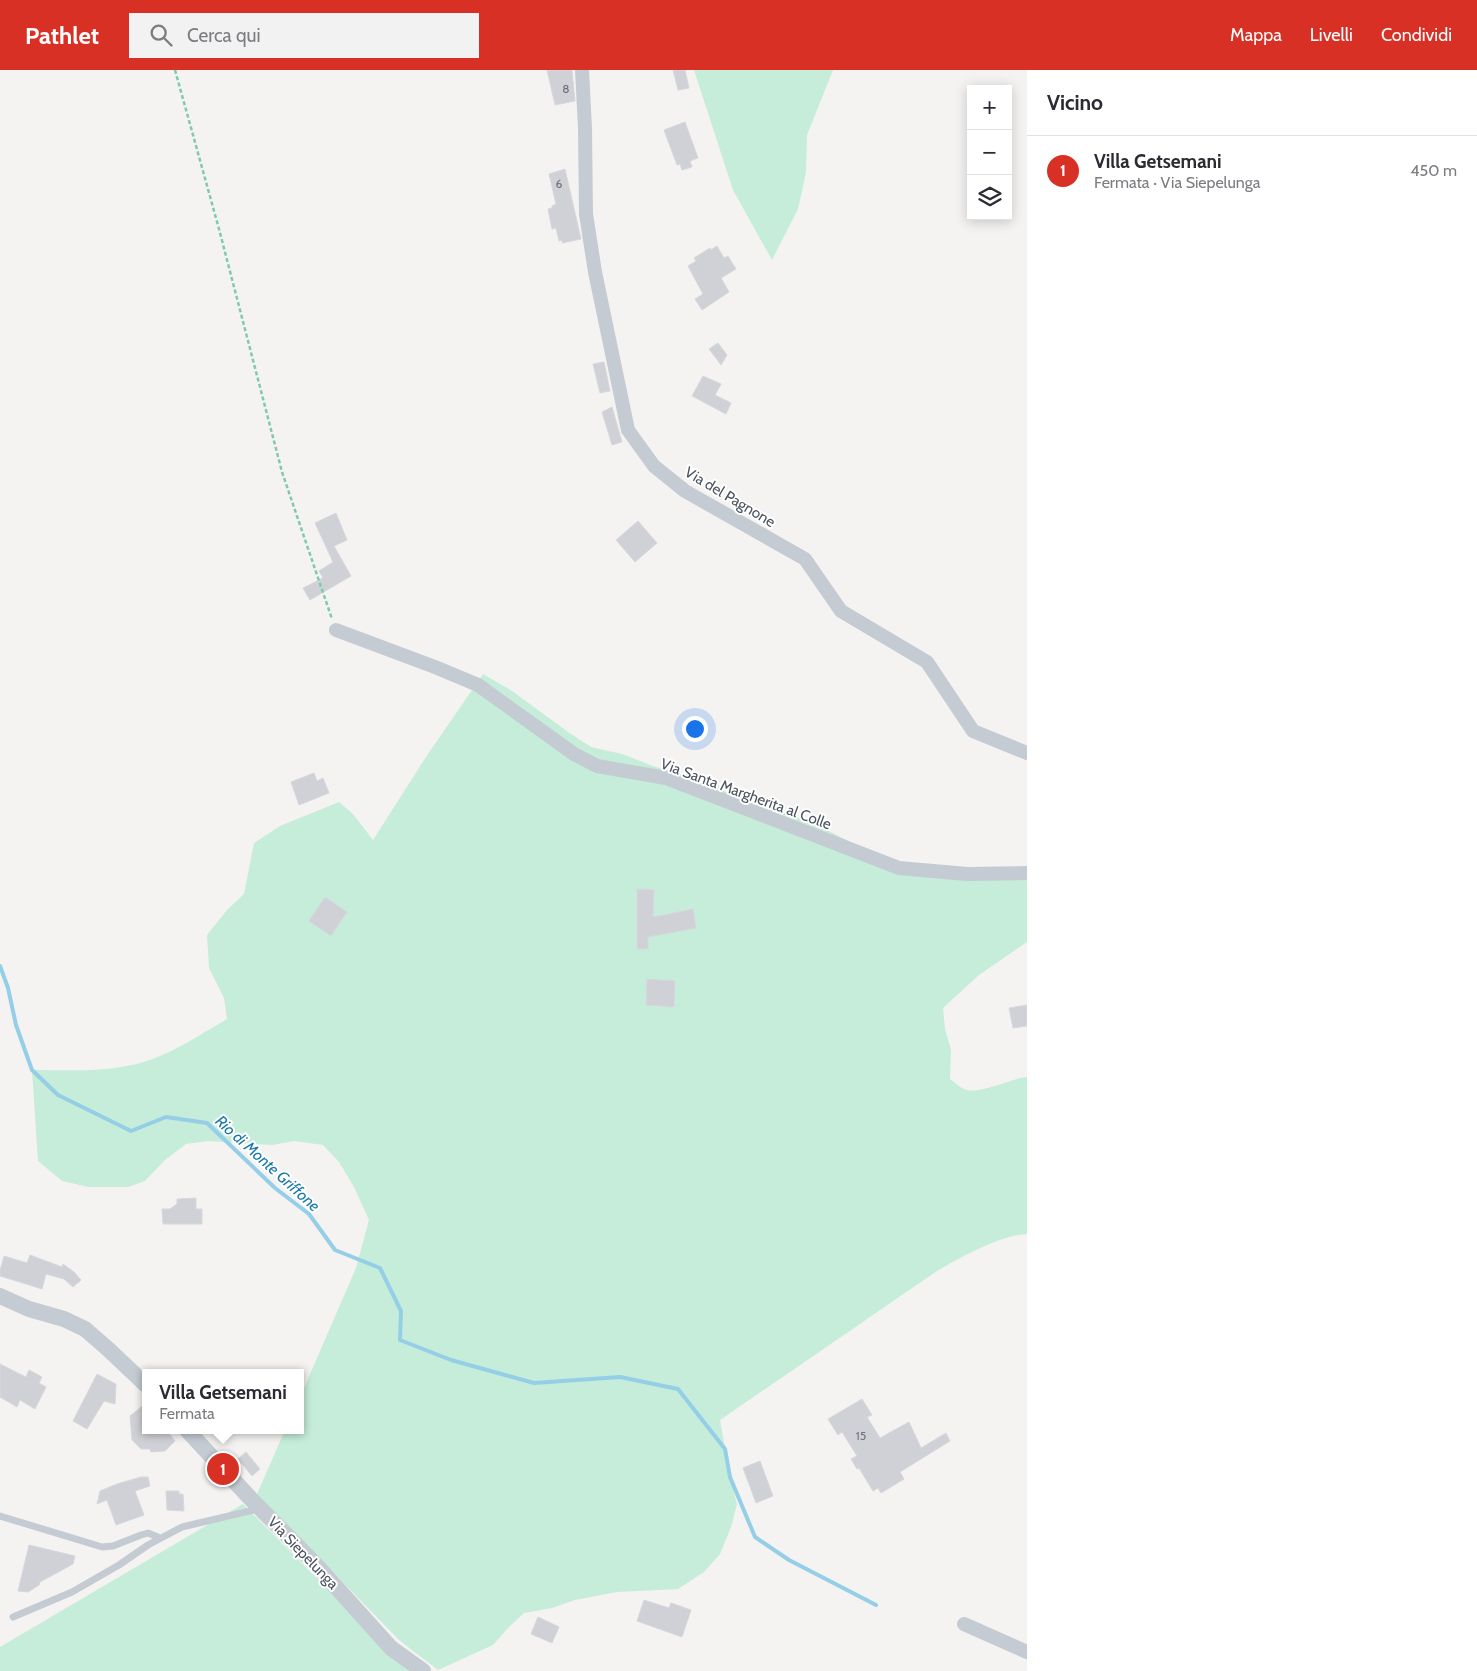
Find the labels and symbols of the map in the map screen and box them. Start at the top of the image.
house number: 8 [562,81,570,96]
house number: 6 [556,176,563,191]
street label: Via del Pagnone [682,463,779,531]
your location [682,716,708,742]
street label: Via Santa Margherita al Colle [658,755,834,833]
water label: Rio di Monte Griffone [212,1111,324,1215]
house number: 15 [856,1428,866,1443]
pin: 1 [207,1450,239,1488]
street label: Via Siepelunga [264,1513,343,1593]

